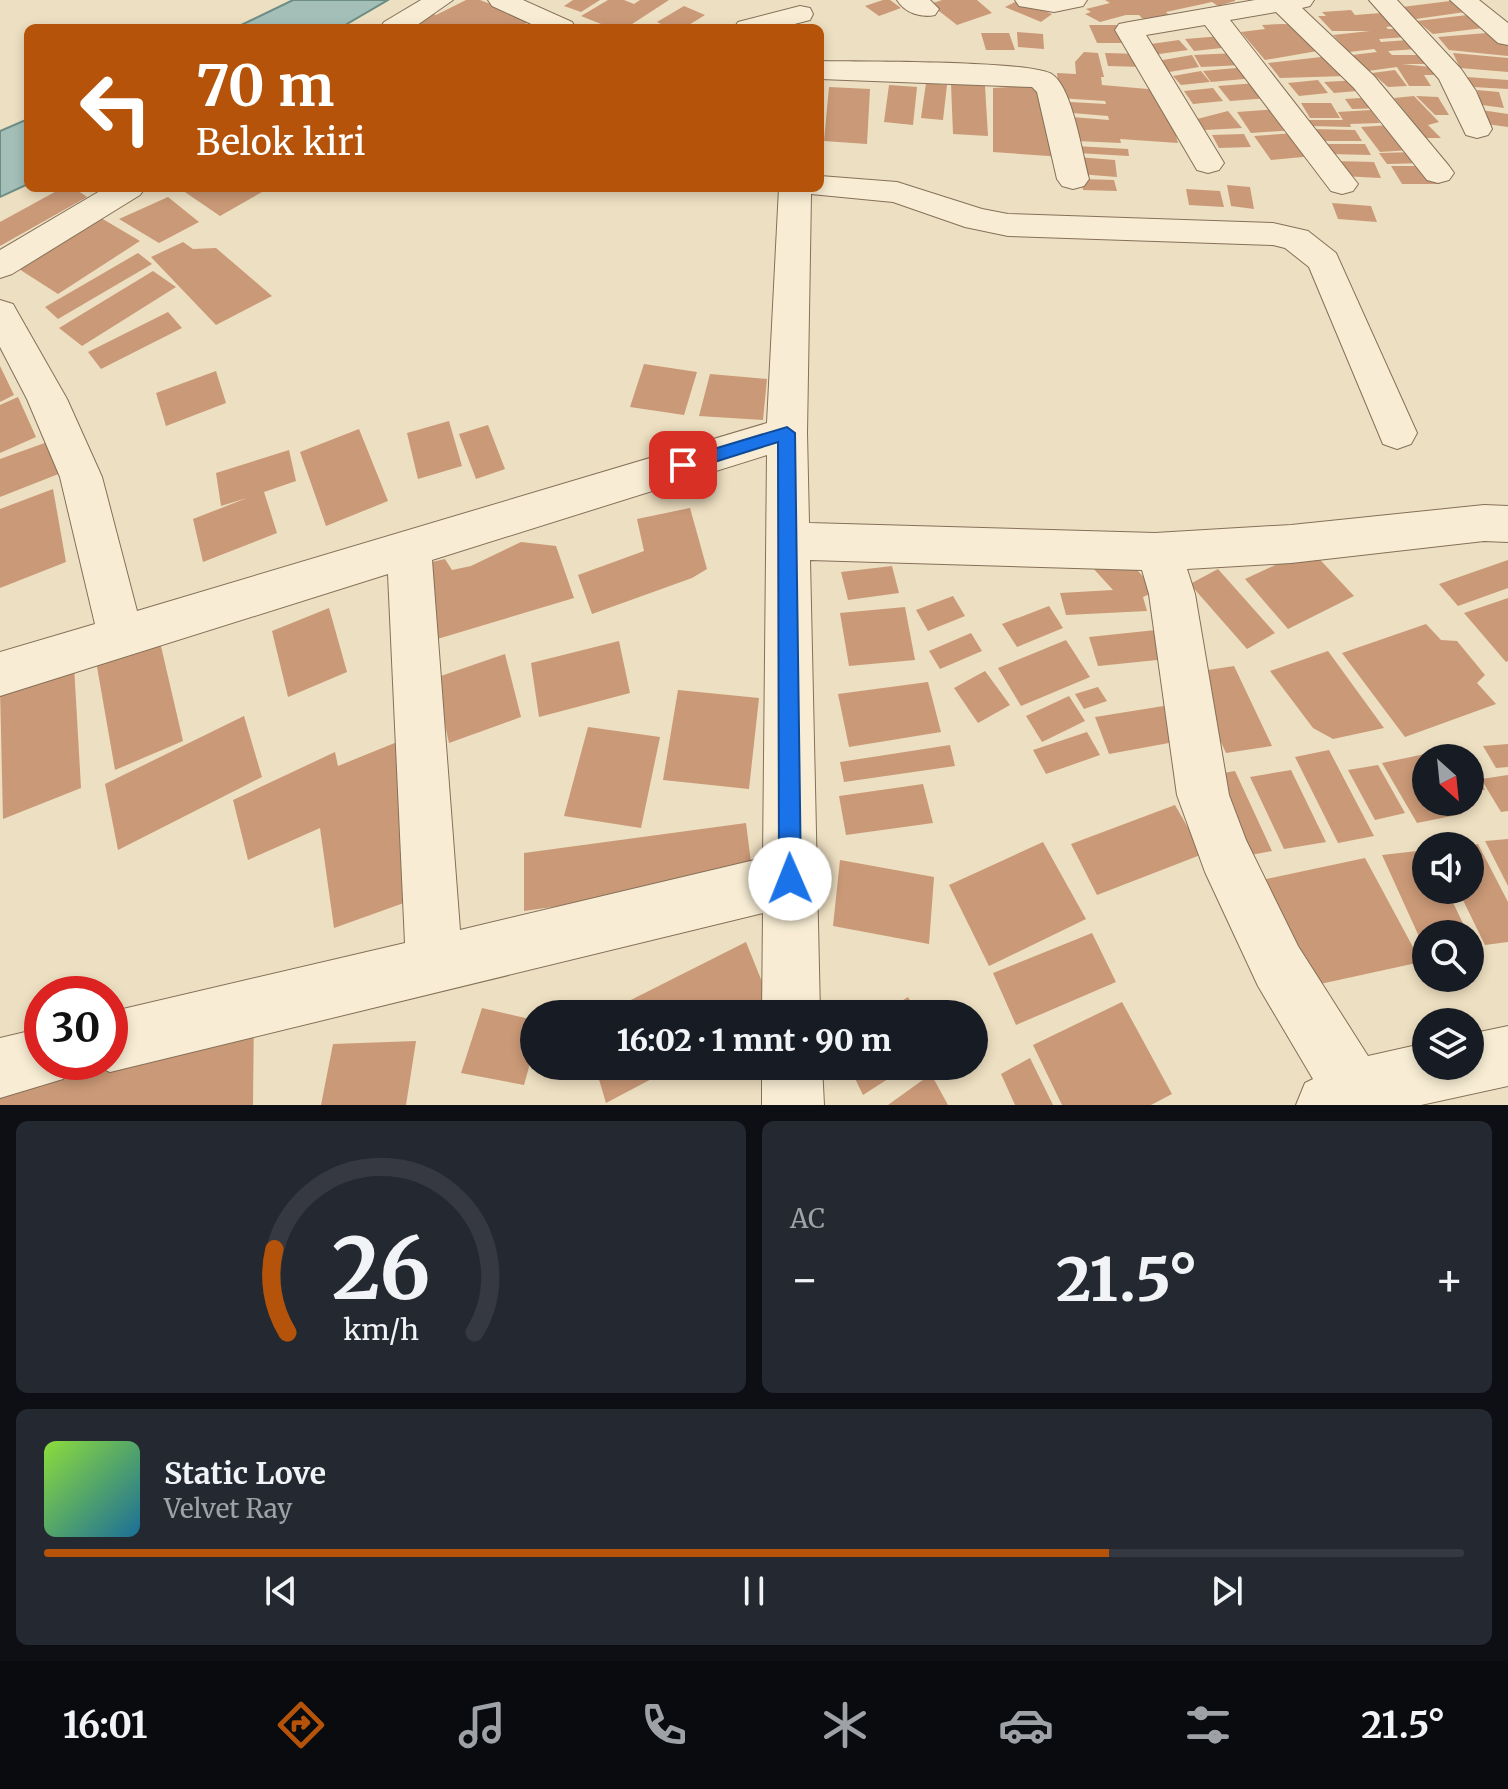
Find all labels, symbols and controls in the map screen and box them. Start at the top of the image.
text: 70 m [196,51,334,121]
icon: left [64,56,168,160]
text: Belok kiri [196,120,365,165]
pin [649,431,717,499]
icon: arrive [661,443,705,487]
north arrow [1412,744,1484,816]
map controls [1412,744,1484,1080]
button: sound [1412,832,1484,904]
position arrow [748,837,832,921]
button: search [1412,920,1484,992]
speed limit sign: 30 [24,976,128,1080]
button: layers [1412,1008,1484,1080]
text: 16:02 · 1 mnt · 90 m [617,1021,891,1059]
text: AC [790,1202,825,1235]
text: 26 [332,1217,430,1322]
text: 21.5° [1056,1242,1198,1317]
text: − [790,1252,819,1307]
text: + [1435,1252,1464,1307]
text: km/h [343,1312,419,1348]
text: Static Love [164,1454,326,1492]
text: Velvet Ray [164,1492,292,1525]
icon: previous [259,1569,303,1613]
icon: pause [732,1569,776,1613]
icon: next [1205,1569,1249,1613]
icon: directions [273,1697,329,1753]
icon: music [454,1697,510,1753]
icon: phone [636,1697,692,1753]
icon: climate [817,1697,873,1753]
icon: car [998,1697,1054,1753]
icon: filters [1180,1697,1236,1753]
text: 16:01 [63,1703,147,1748]
text: 21.5° [1361,1703,1445,1748]

